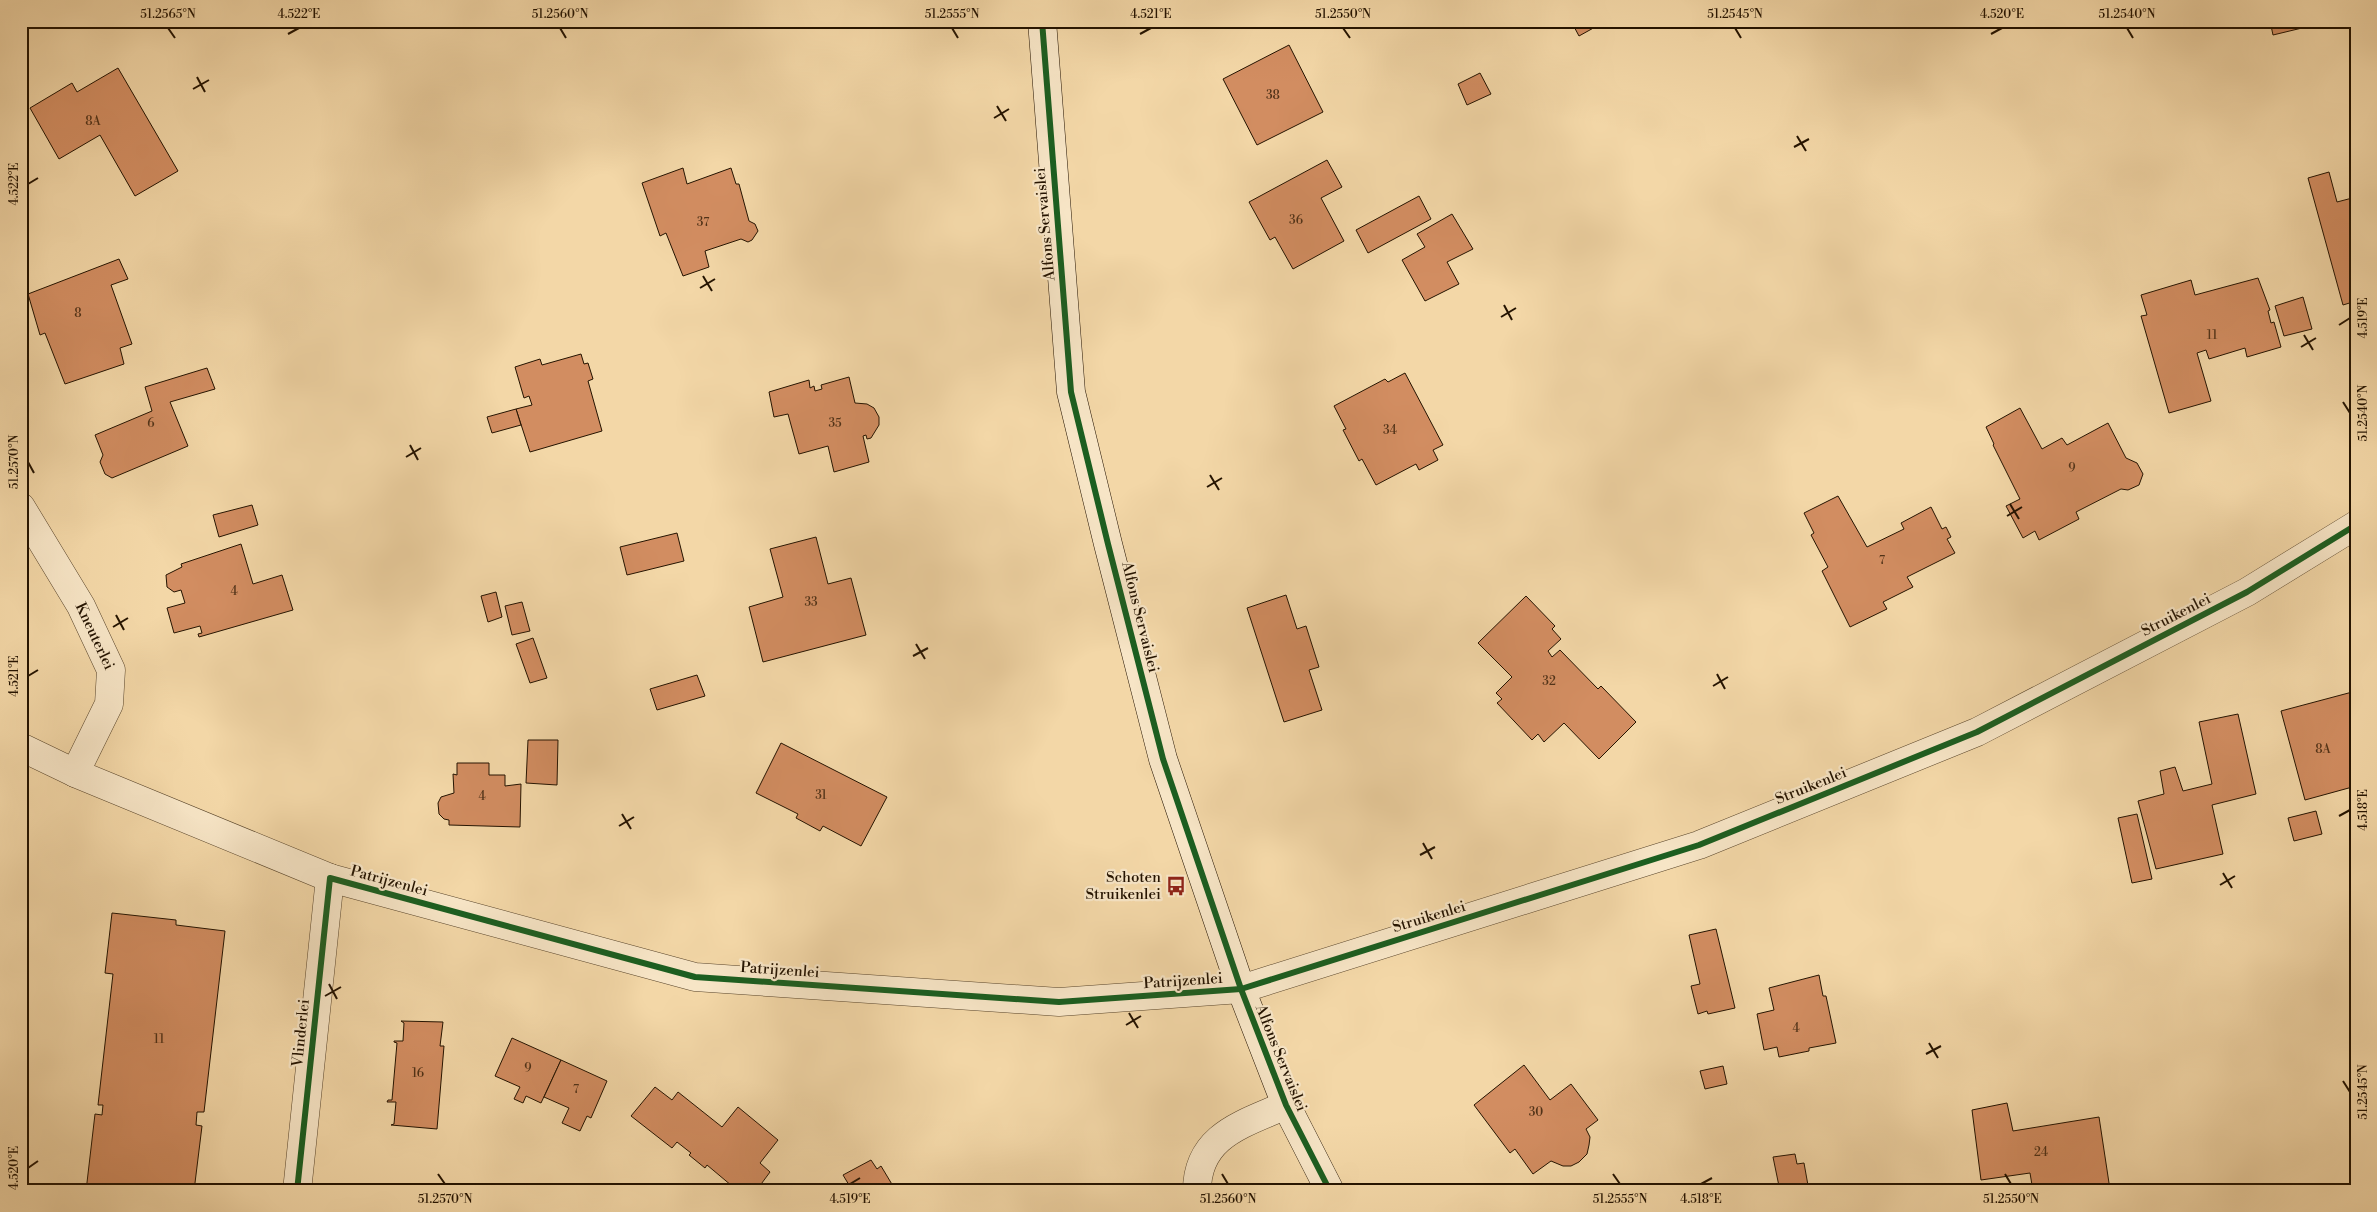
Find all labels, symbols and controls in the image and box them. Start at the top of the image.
text: 51.2565°N [140,7,196,22]
text: 4.522°E [278,7,320,22]
text: 51.2560°N [532,7,588,22]
text: 51.2555°N [925,7,979,22]
text: 4.521°E [1130,7,1172,22]
text: 51.2550°N [1315,7,1371,22]
text: 51.2545°N [1707,7,1763,22]
text: 4.520°E [1980,7,2024,22]
text: 51.2540°N [2099,7,2155,22]
house number: 38 [1266,88,1280,103]
house number: 8A [85,114,102,129]
text: 4.522°E [7,163,22,205]
street label: Alfons Servaislei [1031,167,1060,282]
house number: 36 [1289,213,1303,228]
house number: 37 [697,215,709,230]
text: 4.519°E [2356,297,2371,339]
house number: 8 [74,306,82,321]
house number: 11 [2207,328,2218,343]
text: 51.2540°N [2356,385,2371,441]
house number: 6 [147,416,155,431]
house number: 35 [828,416,842,431]
house number: 34 [1383,423,1397,438]
text: 51.2570°N [7,435,22,489]
house number: 9 [2068,461,2076,476]
house number: 7 [1879,553,1885,568]
street label: Alfons Servaislei [1117,559,1163,674]
house number: 4 [230,584,238,599]
street label: Struikenlei [2138,589,2214,641]
house number: 33 [804,595,818,610]
street label: Kneuterlei [71,599,119,673]
text: 4.521°E [7,655,22,697]
house number: 32 [1542,674,1556,689]
house number: 8A [2315,742,2332,757]
street label: Struikenlei [1772,763,1850,809]
house number: 31 [815,788,828,803]
house number: 4 [478,789,486,804]
text: 4.518°E [2356,789,2371,831]
street label: Patrijzenlei [348,862,430,900]
place label: Schoten Struikenlei [1085,868,1161,904]
bus stop icon: Schoten Struikenlei [1165,875,1187,897]
street label: Struikenlei [1390,897,1468,937]
street label: Patrijzenlei [740,958,820,982]
street label: Patrijzenlei [1143,969,1223,993]
street label: Vlinderlei [288,998,314,1069]
street label: Alfons Servaislei [1251,1001,1311,1114]
house number: 4 [1792,1021,1800,1036]
house number: 11 [154,1032,165,1047]
house number: 9 [524,1061,532,1076]
text: 51.2545°N [2356,1064,2371,1120]
house number: 16 [412,1066,424,1081]
house number: 7 [573,1082,579,1097]
house number: 30 [1529,1105,1543,1120]
house number: 24 [2034,1145,2048,1160]
text: 4.520°E [7,1146,22,1190]
text: 51.2570°N [418,1192,472,1207]
text: 4.519°E [829,1192,871,1207]
text: 51.2560°N [1200,1192,1256,1207]
text: 51.2555°N [1593,1192,1647,1207]
text: 4.518°E [1680,1192,1722,1207]
text: 51.2550°N [1983,1192,2039,1207]

